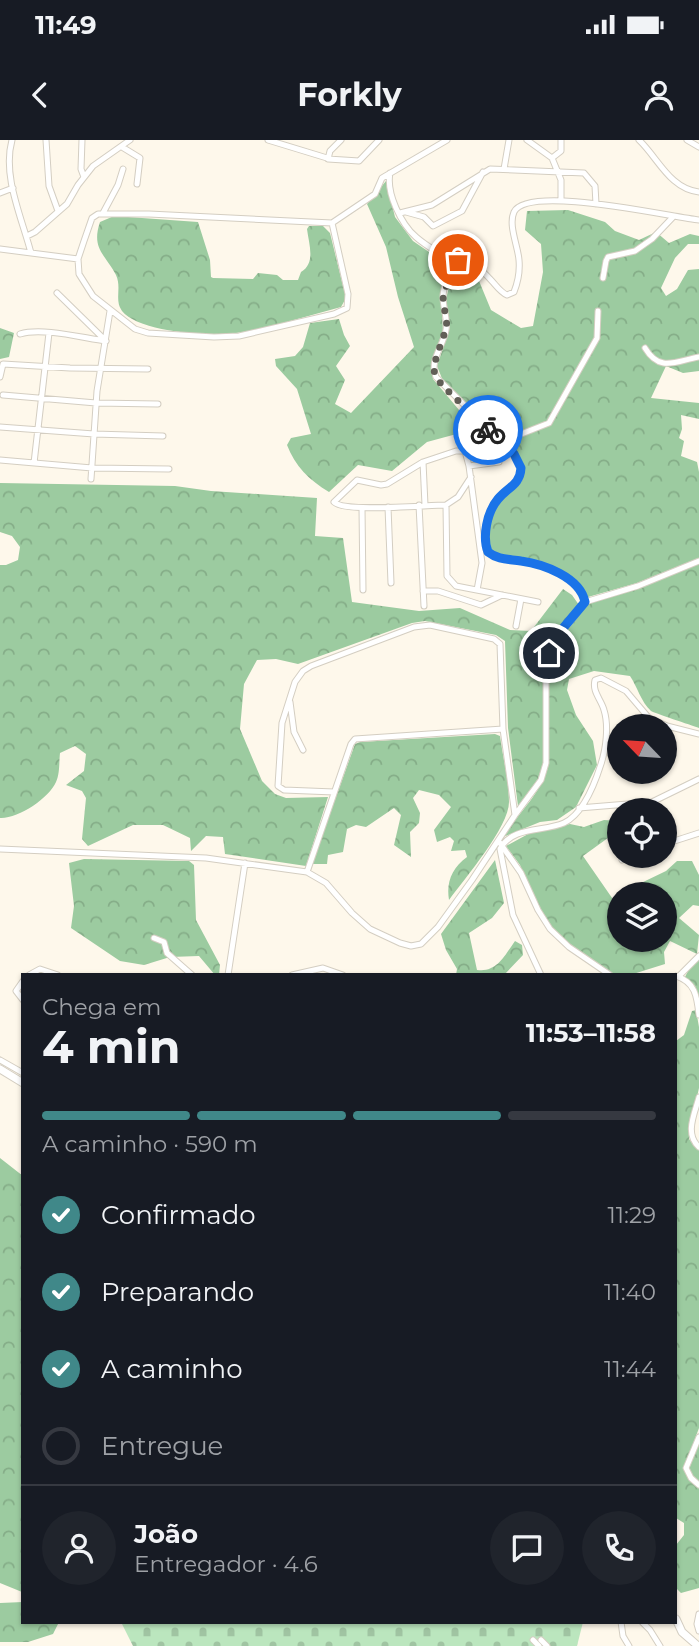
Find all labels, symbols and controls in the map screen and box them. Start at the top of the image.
text: 11:49 [35,9,97,41]
text: Forkly [297,75,402,114]
icon: back [21,76,59,114]
icon: person [640,76,678,114]
pin [428,230,488,290]
icon: bag [439,241,477,279]
courier [453,395,523,465]
icon: bike [469,411,507,449]
pin [519,623,579,683]
icon: home [530,634,568,672]
north arrow [607,714,677,784]
map controls [607,714,677,952]
button: locate [607,798,677,868]
button: layers [607,882,677,952]
text: Chega em [42,993,161,1021]
text: 11:53–11:58 [526,1017,656,1049]
text: 4 min [42,1018,181,1075]
text: A caminho · 590 m [42,1130,258,1158]
icon: check [42,1196,80,1234]
text: Confirmado [101,1199,256,1231]
text: 11:29 [607,1201,656,1229]
icon: check [42,1273,80,1311]
text: Preparando [101,1276,254,1308]
text: 11:40 [604,1278,656,1306]
icon: check [42,1350,80,1388]
text: A caminho [101,1353,242,1385]
text: 11:44 [604,1355,656,1383]
text: Entregue [101,1430,223,1462]
button: person [42,1511,116,1585]
button: chat [490,1511,564,1585]
button: phone [582,1511,656,1585]
text: João [134,1518,198,1550]
text: Entregador · 4.6 [134,1550,318,1578]

